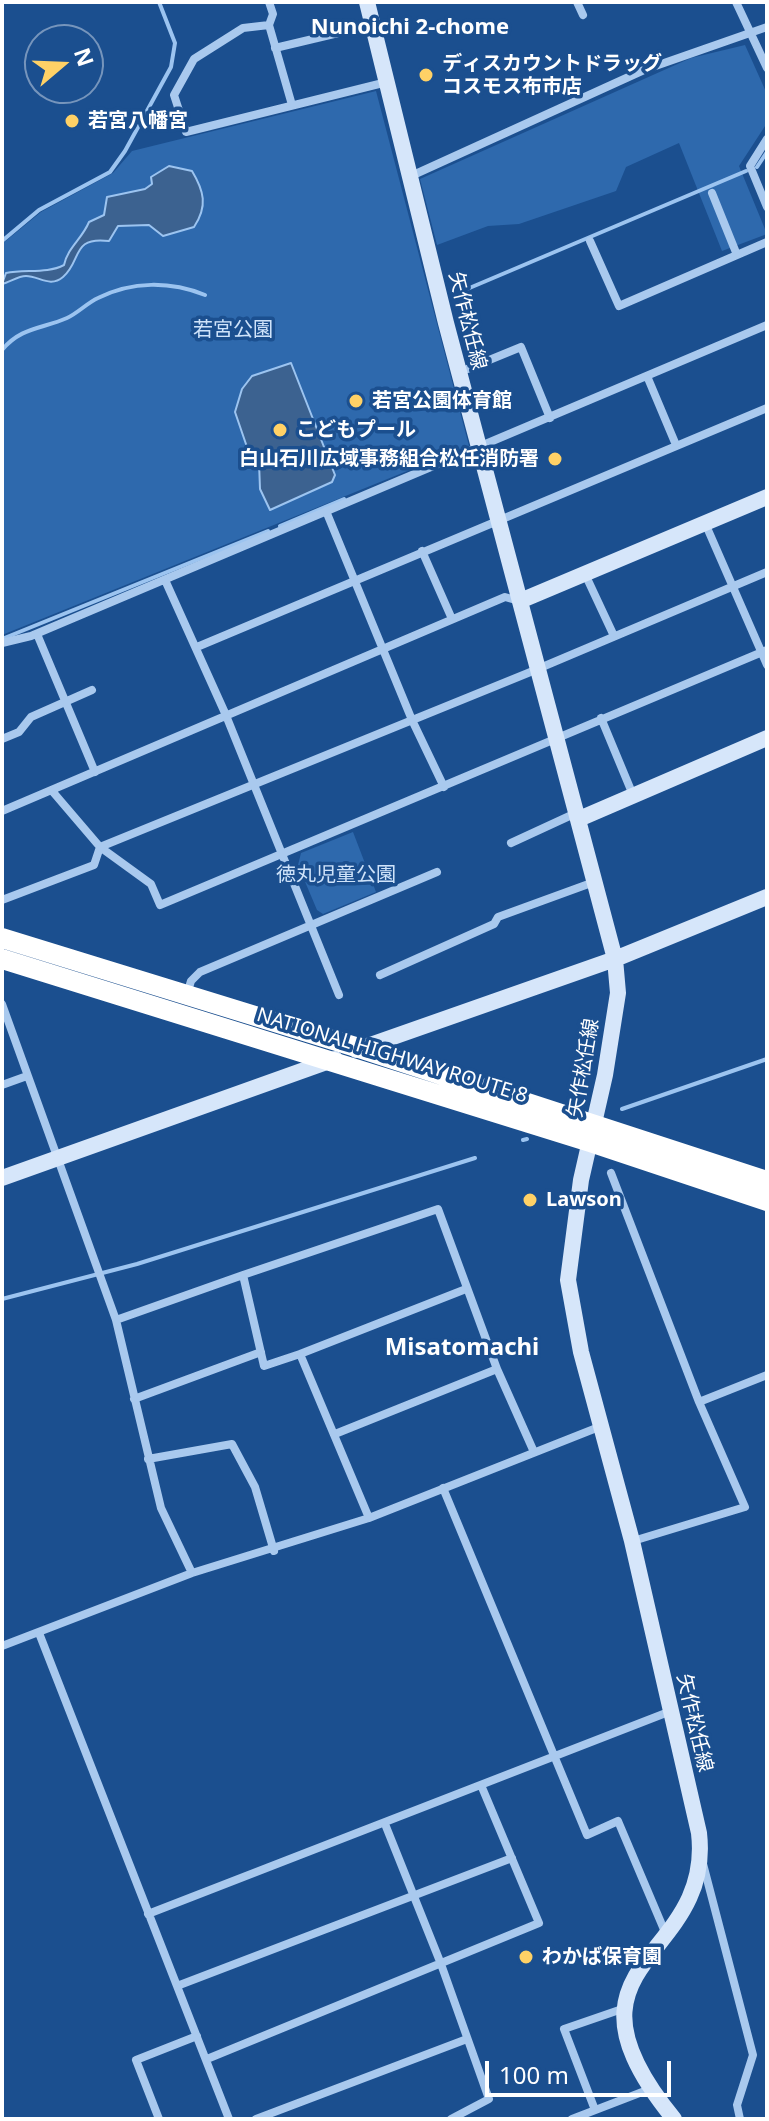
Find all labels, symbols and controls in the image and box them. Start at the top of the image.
district label: Nunoichi 2-chome [311,15,509,41]
north arrow [24,24,104,104]
text: N [68,43,102,70]
place label: ディスカウントドラッグ コスモス布市店 [442,52,662,99]
marker: ディスカウントドラッグ コスモス布市店 [417,66,435,84]
place label: 若宮八幡宮 [88,109,188,133]
marker: 若宮八幡宮 [63,112,81,130]
street label: 矢作松任線 [443,270,491,372]
park label: 若宮公園 [193,318,273,342]
place label: 若宮公園体育館 [372,389,512,413]
marker: 若宮公園体育館 [347,392,365,410]
place label: こどもプール [296,418,416,442]
marker: こどもプール [271,421,289,439]
place label: 白山石川広域事務組合松任消防署 [239,447,539,471]
marker: 白山石川広域事務組合松任消防署 [546,450,564,468]
park label: 徳丸児童公園 [276,863,396,887]
street label: NATIONAL HIGHWAY ROUTE 8 [254,1003,530,1109]
street label: 矢作松任線 [563,1017,605,1119]
place label: Lawson [546,1188,622,1212]
marker: Lawson [521,1191,539,1209]
district label: Misatomachi [385,1334,539,1362]
street label: 矢作松任線 [671,1672,717,1774]
place label: わかば保育園 [542,1945,662,1969]
marker: わかば保育園 [517,1948,535,1966]
scale bar [489,2045,675,2095]
text: 100 m [499,2058,569,2091]

